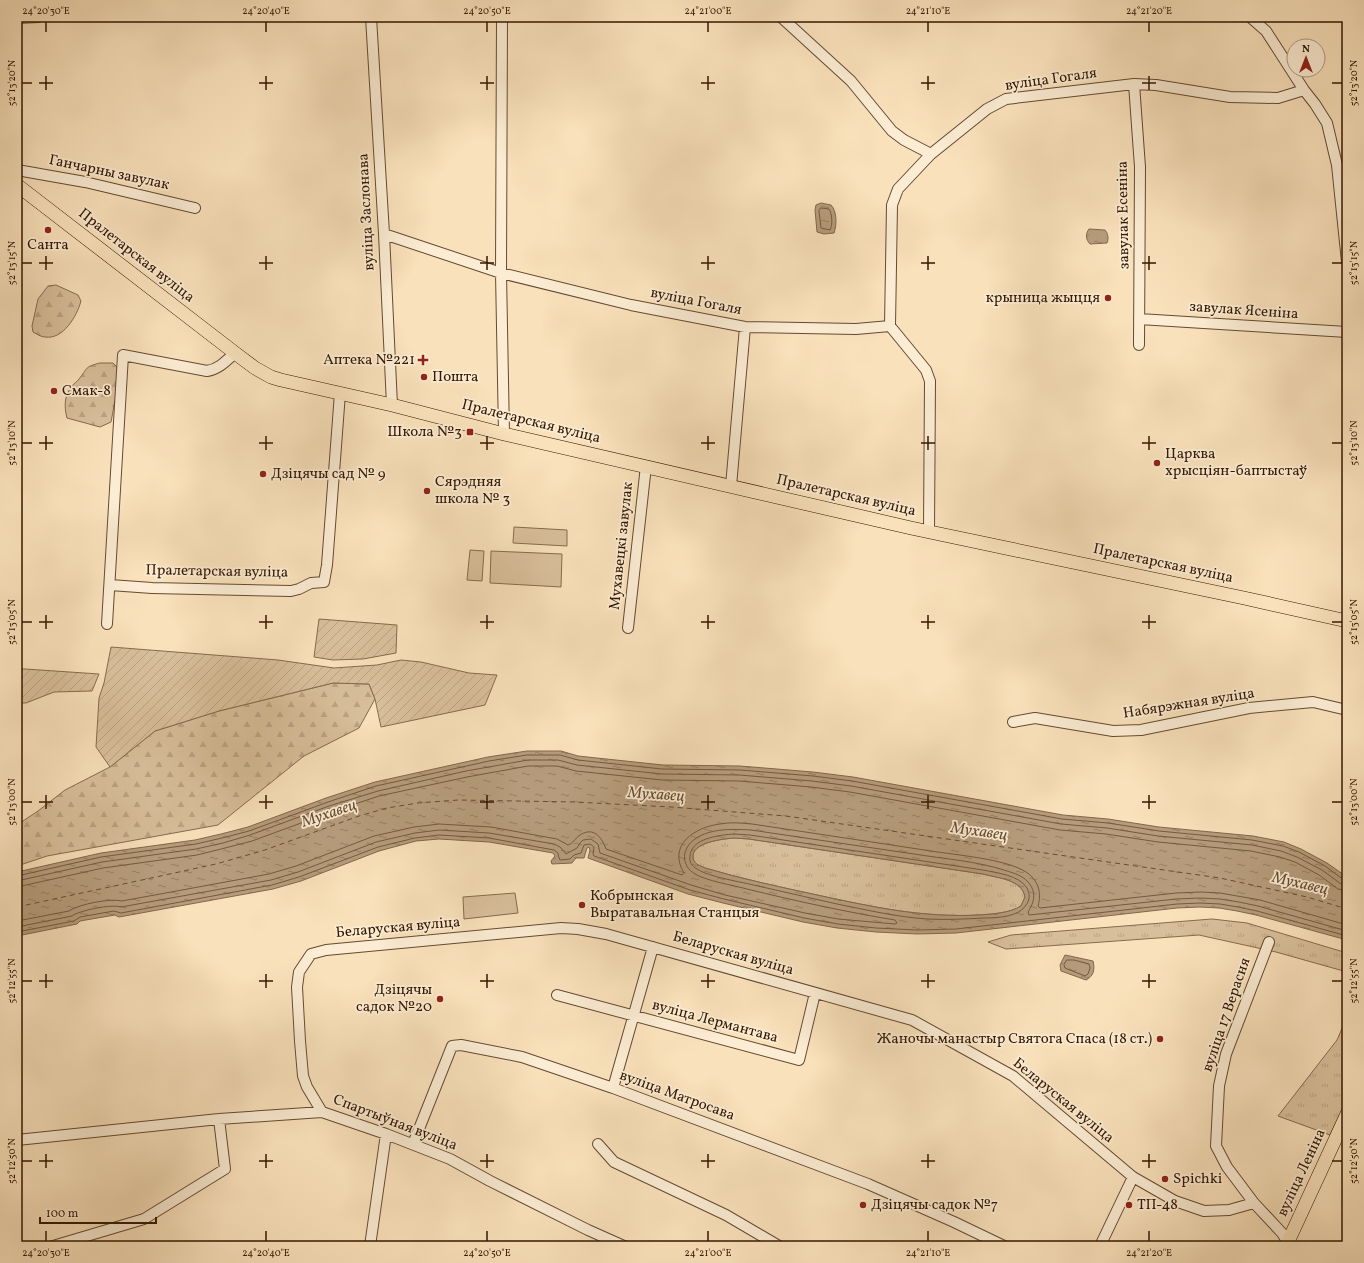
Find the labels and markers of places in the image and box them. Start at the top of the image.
marker: Санта [43,225,53,235]
place label: Санта [27,235,69,256]
place label: крыница жыцця [986,288,1100,309]
marker: крыница жыцця [1103,293,1113,303]
place label: Аптека №221 [323,350,415,371]
marker: Аптека №221 [418,355,428,365]
place label: Пошта [432,367,479,388]
marker: Пошта [419,372,429,382]
place label: Смак-8 [62,381,111,402]
marker: Смак-8 [49,386,59,396]
place label: Школа №3 [387,422,462,443]
marker: Школа №3 [465,427,475,437]
place label: Царква хрысціян-баптыстаў [1165,444,1307,482]
marker: Царква хрысціян-баптыстаў [1152,458,1162,468]
place label: Дзіцячы сад № 9 [271,464,386,485]
marker: Дзіцячы сад № 9 [258,469,268,479]
place label: Сярэдняя школа № 3 [435,472,510,510]
marker: Сярэдняя школа № 3 [422,486,432,496]
place label: Кобрынская Выратавальная Станцыя [590,886,760,924]
marker: Кобрынская Выратавальная Станцыя [577,900,587,910]
place label: Дзіцячы садок №20 [356,980,432,1018]
marker: Дзіцячы садок №20 [435,994,445,1004]
place label: Жаночы манастыр Святога Спаса (18 ст.) [877,1029,1152,1050]
marker: Жаночы манастыр Святога Спаса (18 ст.) [1155,1034,1165,1044]
place label: Spichki [1173,1169,1222,1190]
marker: Spichki [1160,1174,1170,1184]
place label: Дзіцячы садок №7 [871,1195,998,1216]
place label: ТП-48 [1137,1195,1178,1216]
marker: Дзіцячы садок №7 [858,1200,868,1210]
marker: ТП-48 [1124,1200,1134,1210]

